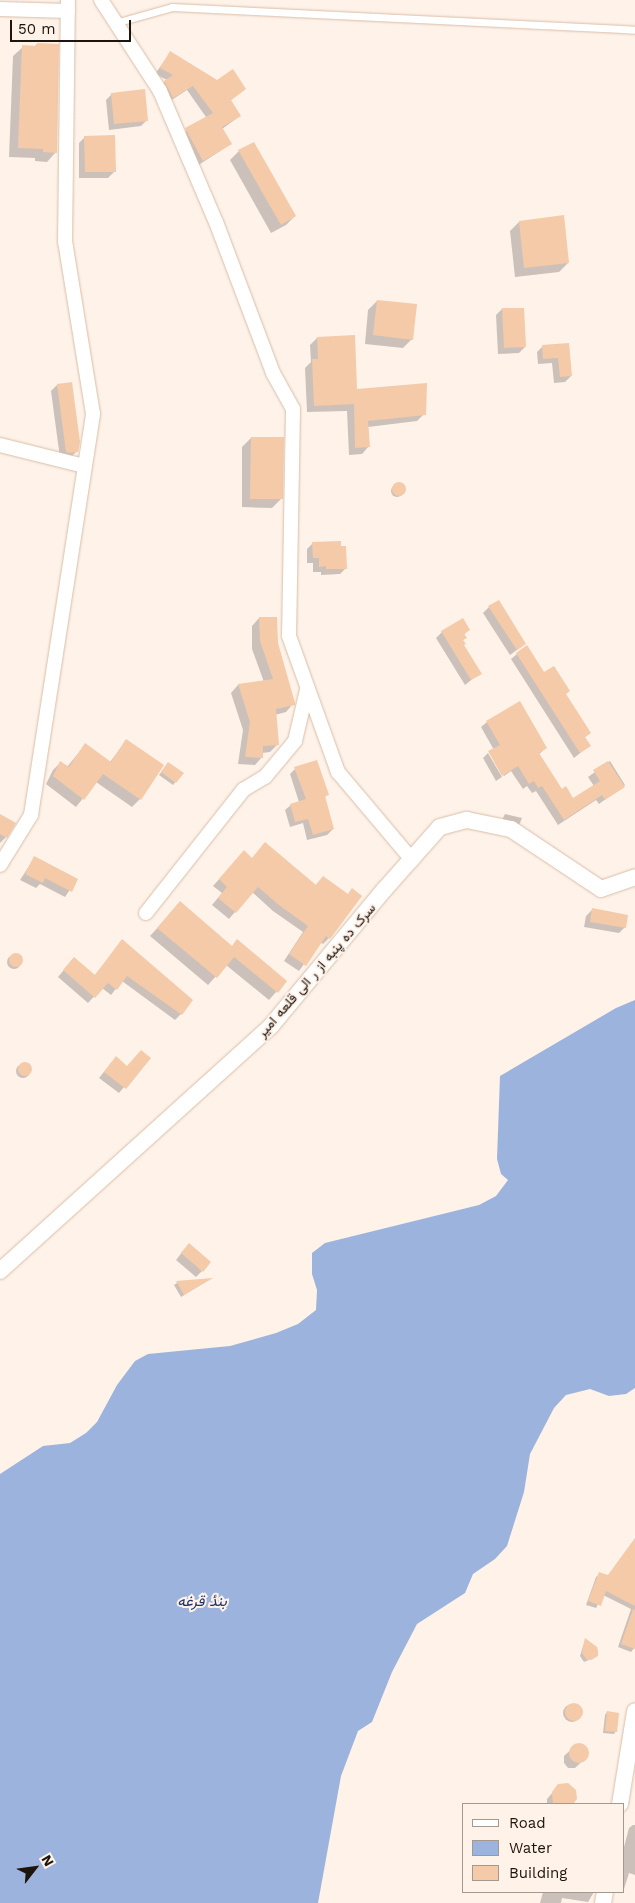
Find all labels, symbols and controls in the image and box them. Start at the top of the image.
scale bar [12,10,134,42]
text: 50 m [18,20,55,38]
street label: سرک ده پنبه از ر الی قلعه امیر [253,899,379,1041]
water label: بندٔ قرغه [177,1593,227,1611]
legend [462,1803,625,1893]
text: Road [509,1814,546,1832]
text: Water [509,1839,552,1857]
north arrow [10,1843,60,1893]
text: N [38,1852,58,1869]
text: Building [509,1864,567,1882]

